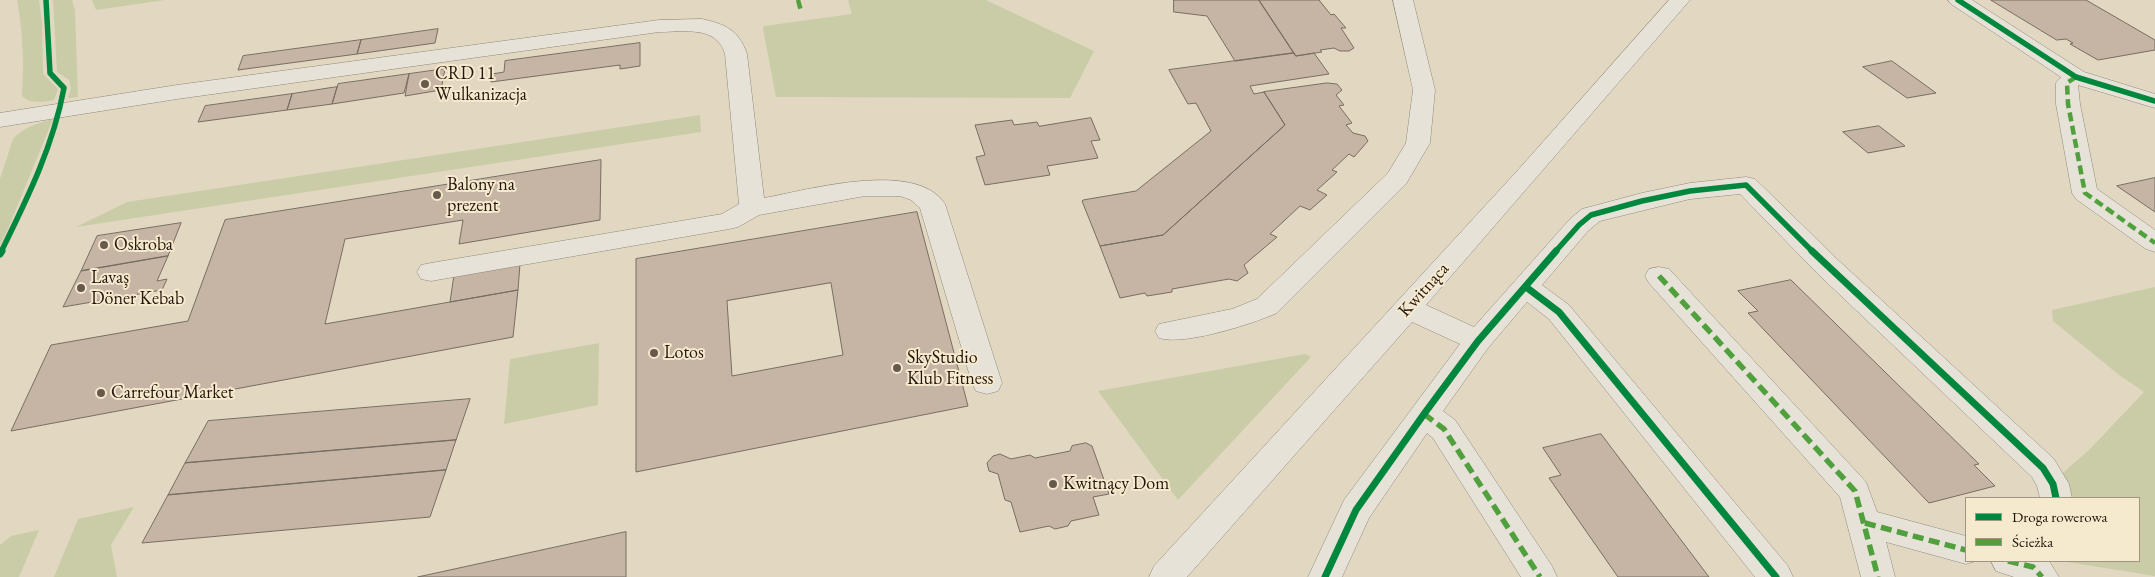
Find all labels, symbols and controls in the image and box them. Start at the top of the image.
place label: CRD 11 Wulkanizacja [435,63,527,106]
marker: CRD 11 Wulkanizacja [419,78,431,90]
place label: Balony na prezent [447,174,515,216]
marker: Balony na prezent [431,189,443,201]
place label: Oskroba [114,234,173,256]
marker: Oskroba [98,239,110,251]
street label: Kwitnąca [1394,258,1454,322]
place label: Lavaş Döner Kebab [91,267,184,310]
marker: Lavaş Döner Kebab [75,282,87,294]
place label: Lotos [664,342,704,364]
marker: Lotos [648,347,660,359]
place label: SkyStudio Klub Fitness [907,347,993,389]
marker: SkyStudio Klub Fitness [891,362,903,374]
place label: Carrefour Market [111,382,233,404]
marker: Carrefour Market [95,387,107,399]
place label: Kwitnący Dom [1063,473,1169,495]
marker: Kwitnący Dom [1047,478,1059,490]
legend [1965,497,2140,562]
text: Droga rowerowa [2012,507,2107,526]
text: Ścieżka [2012,532,2053,551]

